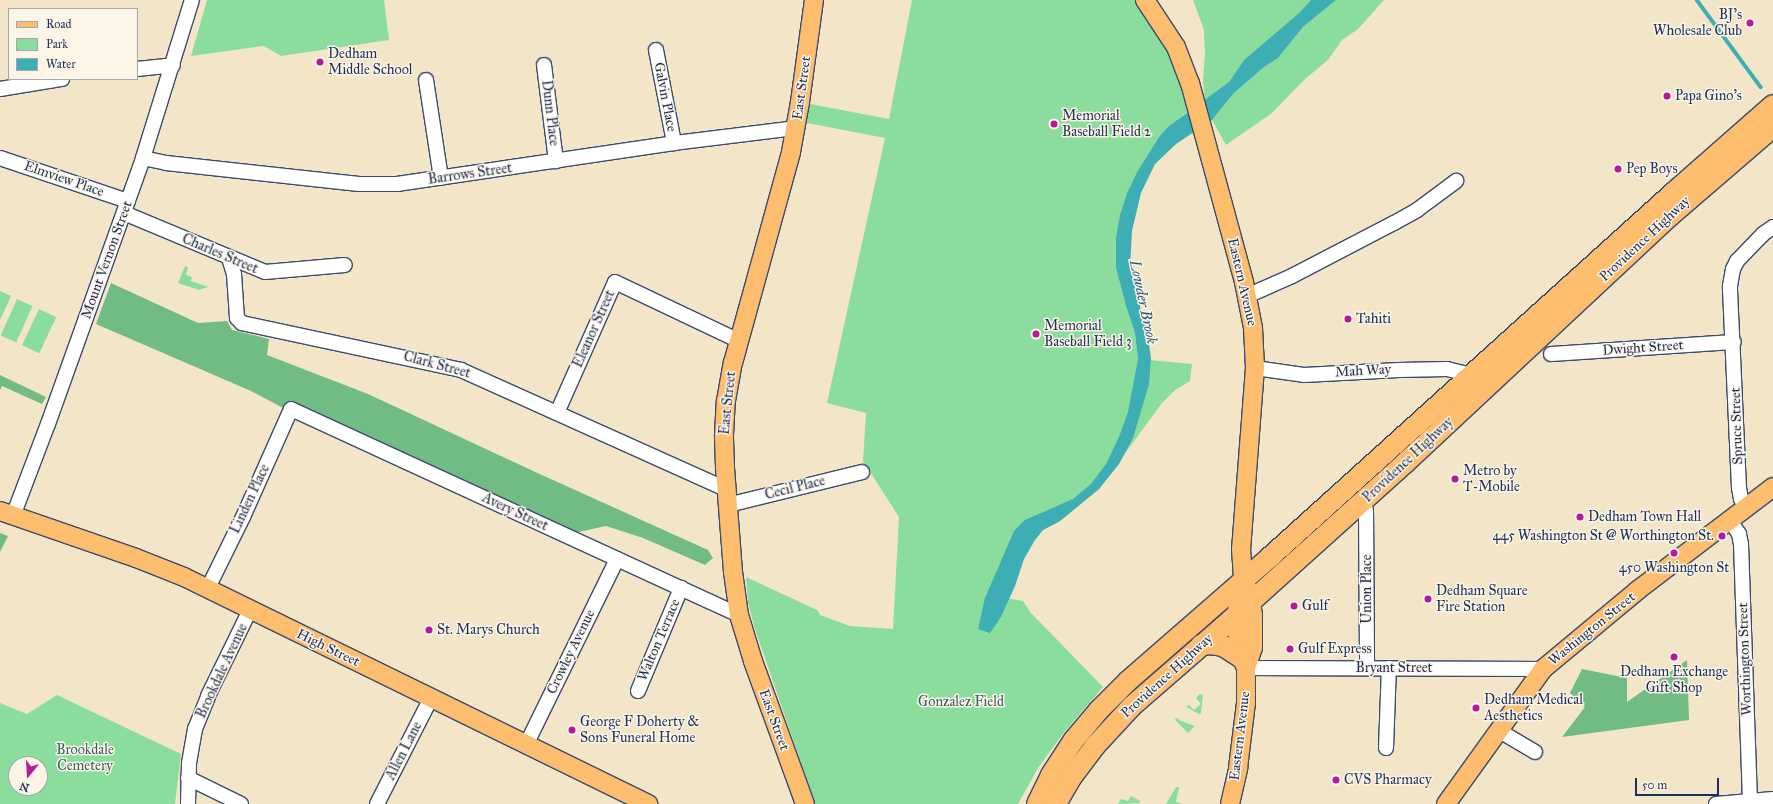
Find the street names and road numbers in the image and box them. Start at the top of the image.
street label: East Street [789,55,815,121]
street label: Galvin Place [650,61,680,133]
street label: Dunn Place [538,79,562,147]
street label: Elmview Place [22,157,106,201]
street label: Barrows Street [427,160,513,188]
street label: Providence Highway [1596,193,1694,285]
street label: Mount Vernon Street [78,199,136,321]
street label: Charles Street [179,230,261,278]
street label: Eastern Avenue [1224,236,1260,328]
street label: Eleanor Street [569,288,619,370]
street label: Dwight Street [1602,337,1684,359]
street label: Clark Street [402,348,472,382]
street label: Mah Way [1335,361,1391,381]
street label: East Street [716,370,740,436]
street label: Spruce Street [1727,387,1747,465]
street label: Providence Highway [1359,414,1457,506]
street label: Linden Place [227,462,273,536]
street label: Cecil Place [763,472,827,504]
street label: Avery Street [479,489,551,535]
street label: Union Place [1359,554,1375,624]
street label: Washington Street [1545,589,1639,669]
street label: Walton Terrace [634,596,684,684]
street label: Worthington Street [1735,602,1755,716]
street label: Crowley Avenue [543,607,599,697]
street label: Brookdale Avenue [193,621,251,721]
street label: High Street [294,626,362,670]
street label: Providence Highway [1118,630,1216,722]
street label: Bryant Street [1355,660,1433,676]
street label: East Street [755,687,793,753]
street label: Eastern Avenue [1226,690,1254,782]
street label: Allen Lane [382,719,426,783]

